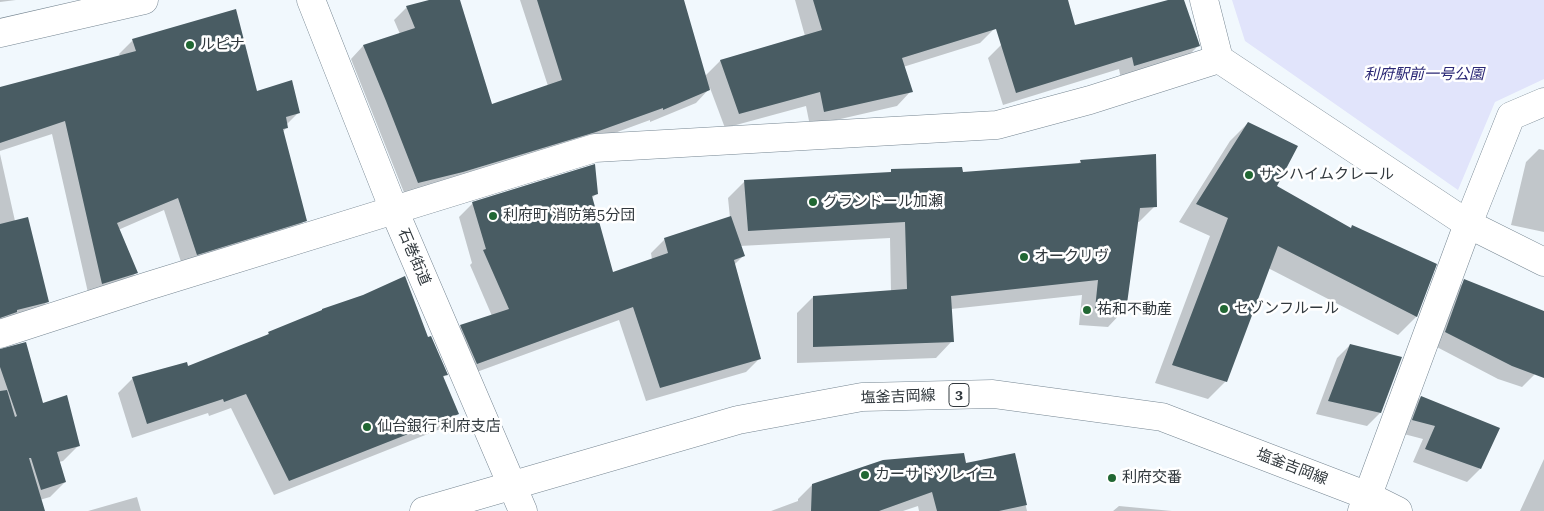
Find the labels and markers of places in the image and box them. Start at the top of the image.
place label: ルピナ [200,36,245,54]
marker: ルピナ [184,39,196,51]
place label: サンハイムクレール [1259,166,1394,184]
marker: サンハイムクレール [1243,169,1255,181]
place label: グランドール加瀬 [823,193,943,211]
marker: グランドール加瀬 [807,196,819,208]
place label: 利府町 消防第5分団 [503,207,635,225]
marker: 利府町 消防第5分団 [487,210,499,222]
place label: オークリヴ [1034,248,1109,266]
marker: オークリヴ [1018,251,1030,263]
place label: セゾンフルール [1234,300,1339,318]
place label: 祐和不動産 [1097,301,1172,319]
marker: セゾンフルール [1218,303,1230,315]
marker: 祐和不動産 [1081,304,1093,316]
place label: 仙台銀行 利府支店 [377,418,501,436]
marker: 仙台銀行 利府支店 [361,421,373,433]
place label: カーサドソレイユ [875,466,995,484]
marker: カーサドソレイユ [859,469,871,481]
place label: 利府交番 [1122,469,1182,487]
marker: 利府交番 [1106,472,1118,484]

